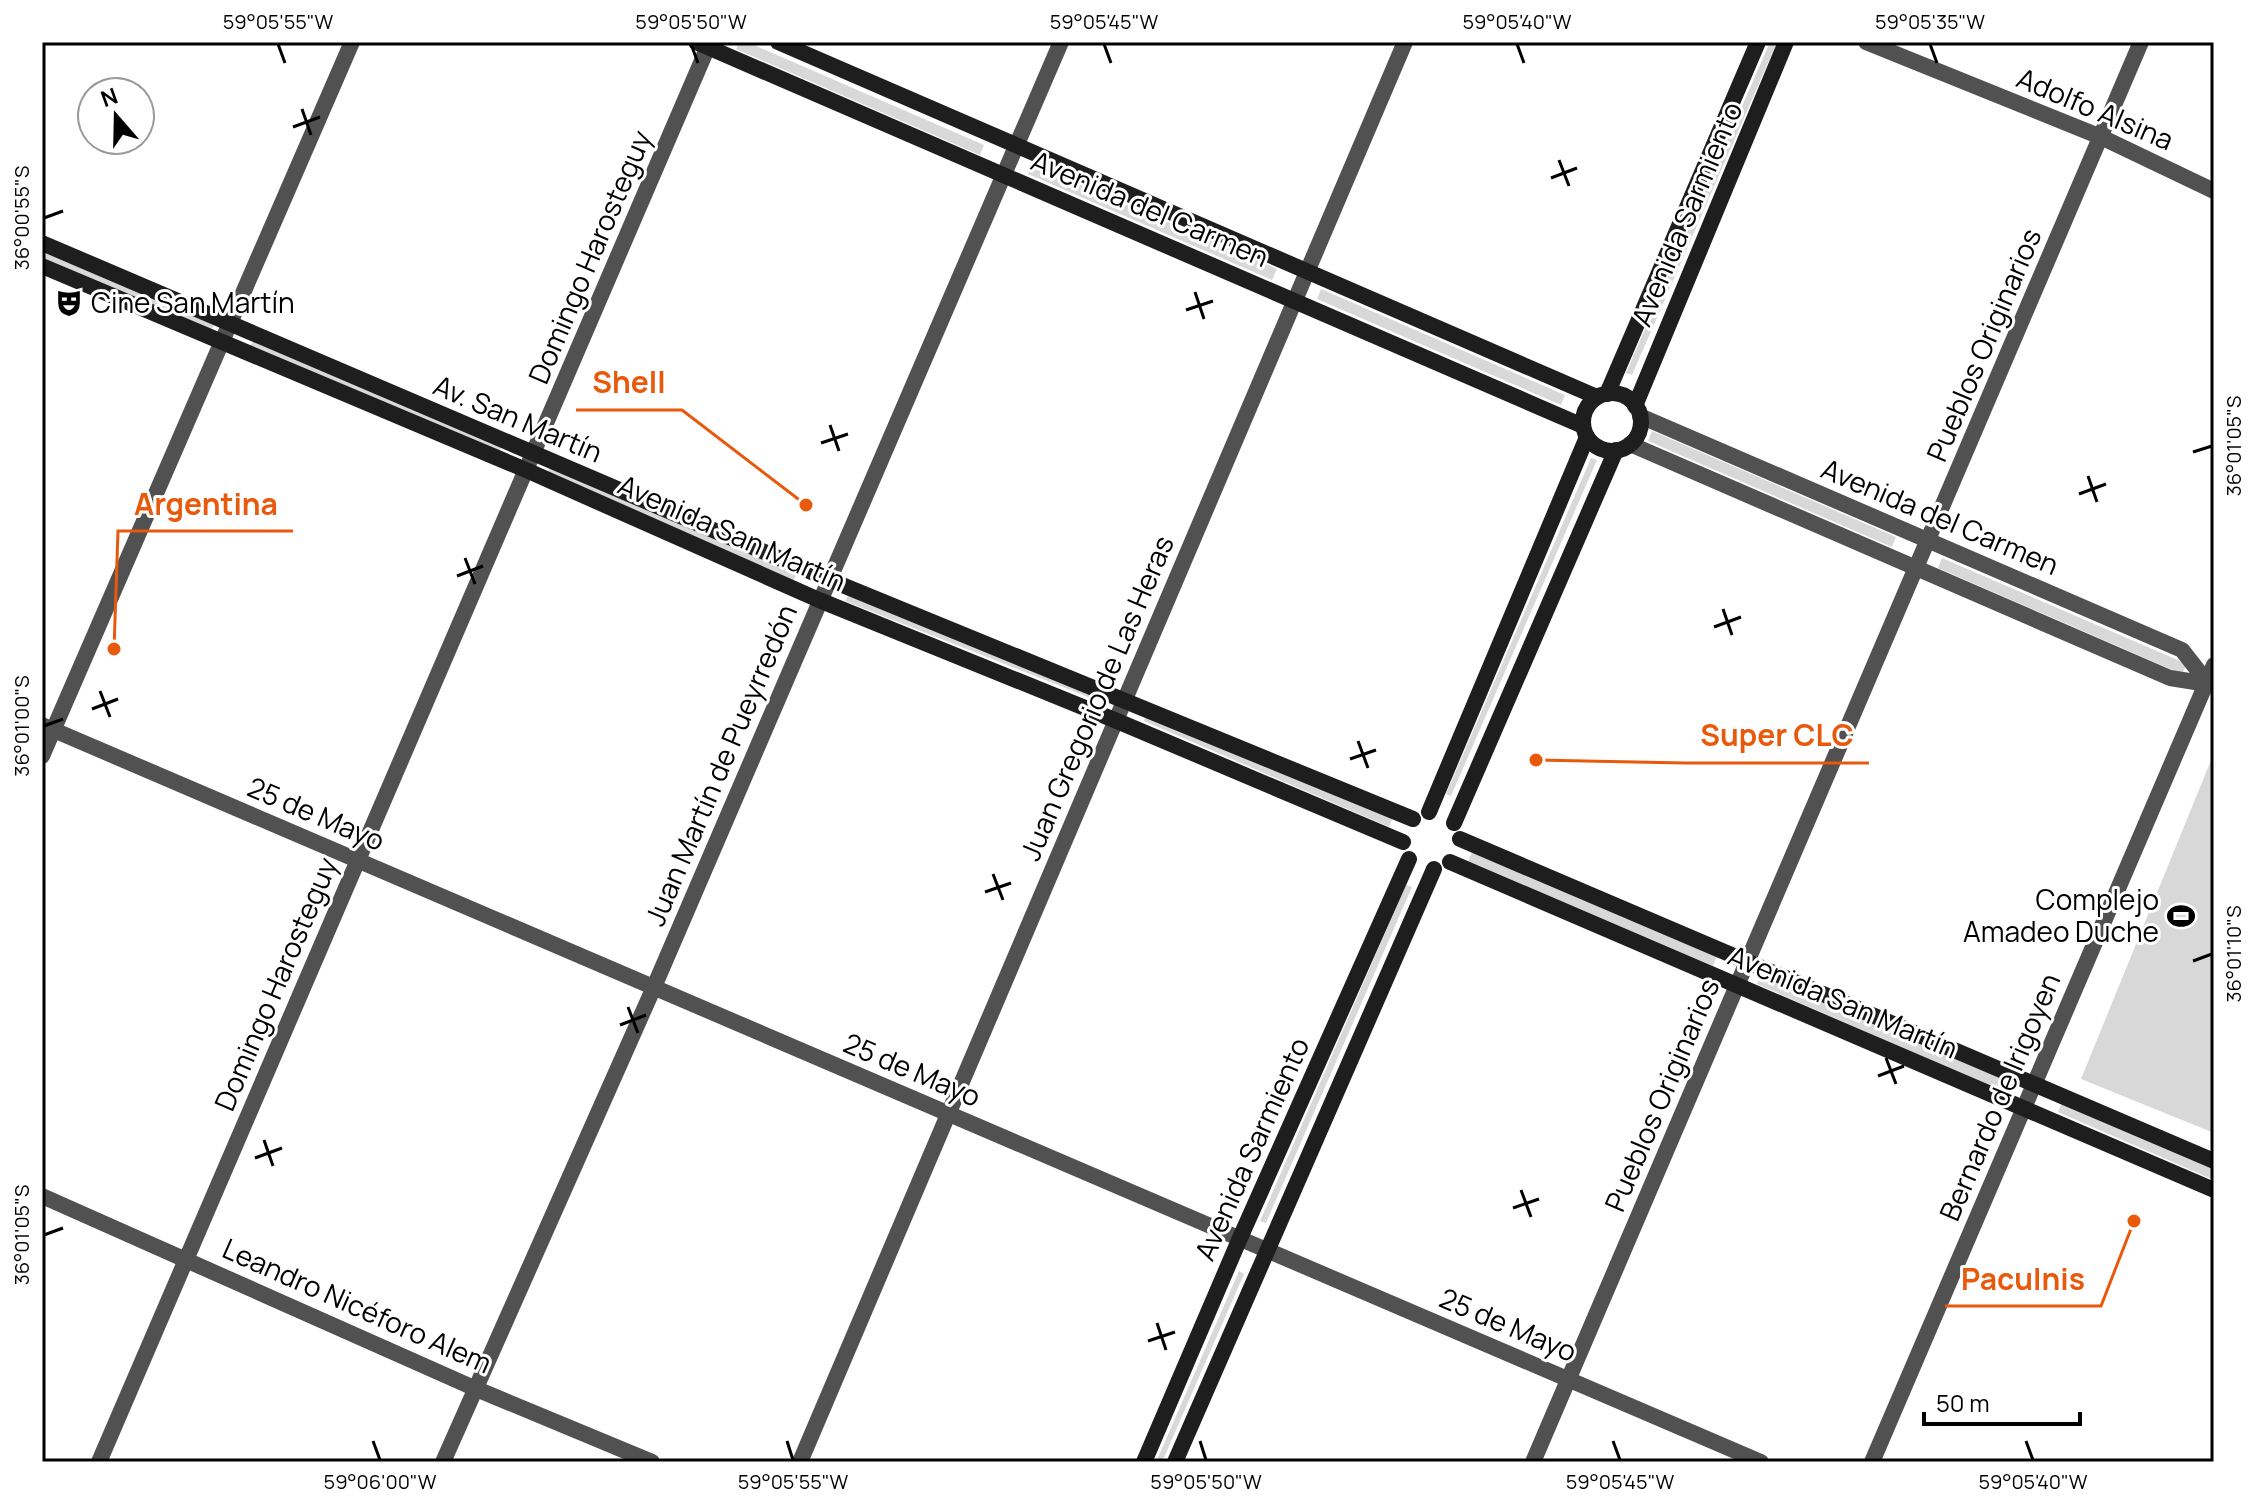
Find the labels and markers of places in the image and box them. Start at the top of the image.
place label: Cine San Martín [91,283,295,321]
theatre icon: Cine San Martín [54,288,84,318]
callout: Shell [576,356,682,410]
callout: Argentina [118,477,293,531]
callout: Super CLC [1684,709,1869,763]
place label: Complejo Amadeo Duche [1963,880,2159,950]
sports icon: Complejo Amadeo Duche [2166,901,2196,931]
callout: Paculnis [1945,1252,2101,1306]

